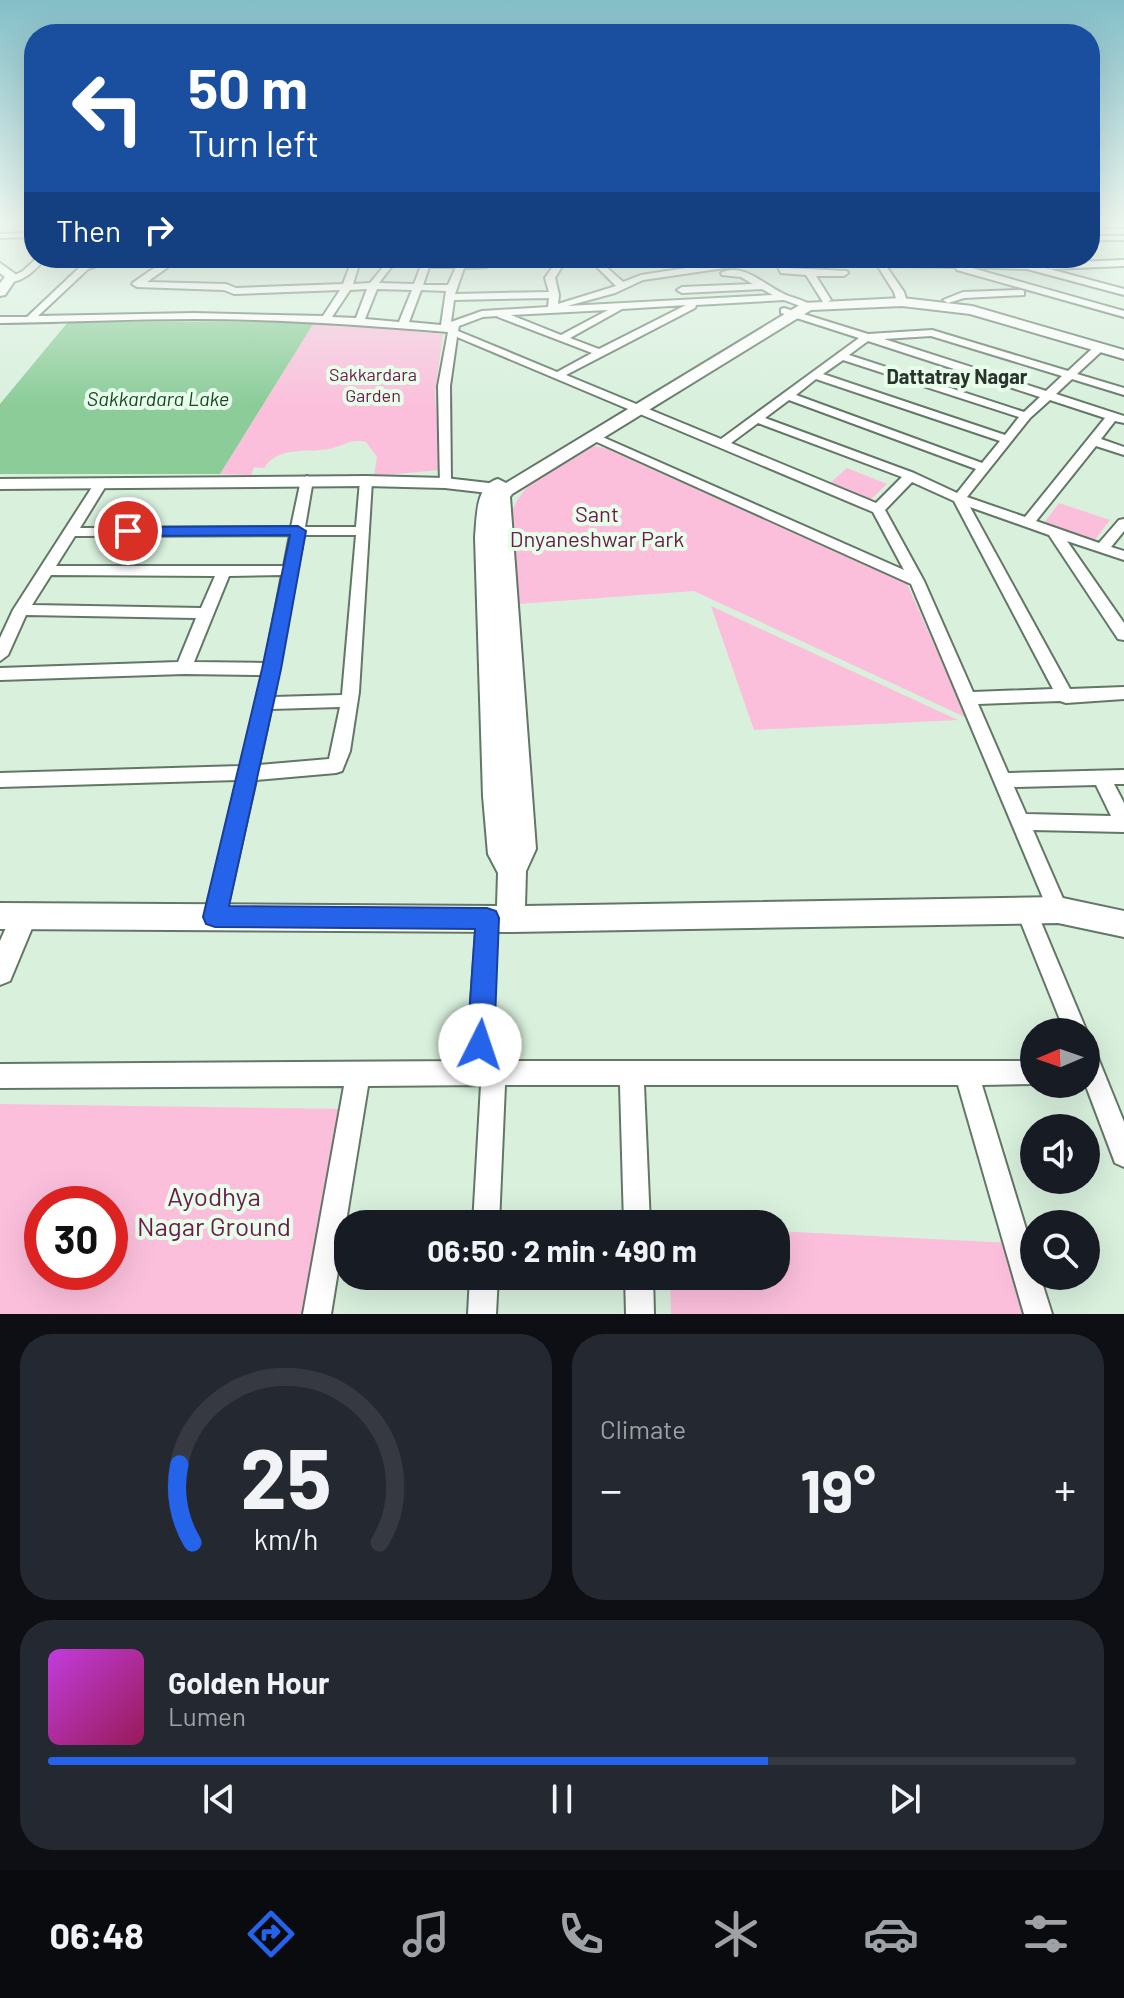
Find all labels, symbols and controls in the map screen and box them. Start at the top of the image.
text: 50 m [188,53,308,120]
icon: left [56,56,160,160]
text: Turn left [188,121,319,164]
icon: right [137,208,181,252]
text: Then [56,212,121,248]
park label: Sakkardara Garden [329,363,417,406]
district label: Dattatray Nagar [887,364,1028,388]
water label: Sakkardara Lake [87,386,229,410]
pin [94,497,162,565]
park label: Sant Dnyaneshwar Park [510,500,684,551]
icon: arrive [106,509,150,553]
position arrow [438,1003,522,1087]
north arrow [1020,1018,1100,1098]
map controls [1020,1018,1100,1290]
button: sound [1020,1114,1100,1194]
park label: Ayodhya Nagar Ground [137,1180,291,1241]
speed limit sign: 30 [24,1186,128,1290]
button: search [1020,1210,1100,1290]
text: 06:50 · 2 min · 490 m [427,1232,697,1268]
text: Climate [600,1413,686,1444]
text: 25 [240,1426,332,1526]
text: 19° [800,1453,876,1525]
text: − [600,1462,622,1515]
text: + [1054,1462,1076,1515]
text: km/h [254,1521,318,1556]
text: Golden Hour [168,1664,330,1700]
text: Lumen [168,1700,246,1731]
icon: previous [197,1777,241,1821]
icon: pause [540,1777,584,1821]
icon: next [883,1777,927,1821]
icon: directions [243,1906,299,1962]
icon: music [398,1906,454,1962]
icon: phone [553,1906,609,1962]
icon: climate [708,1906,764,1962]
icon: car [863,1906,919,1962]
icon: filters [1018,1906,1074,1962]
text: 06:48 [50,1913,144,1956]

